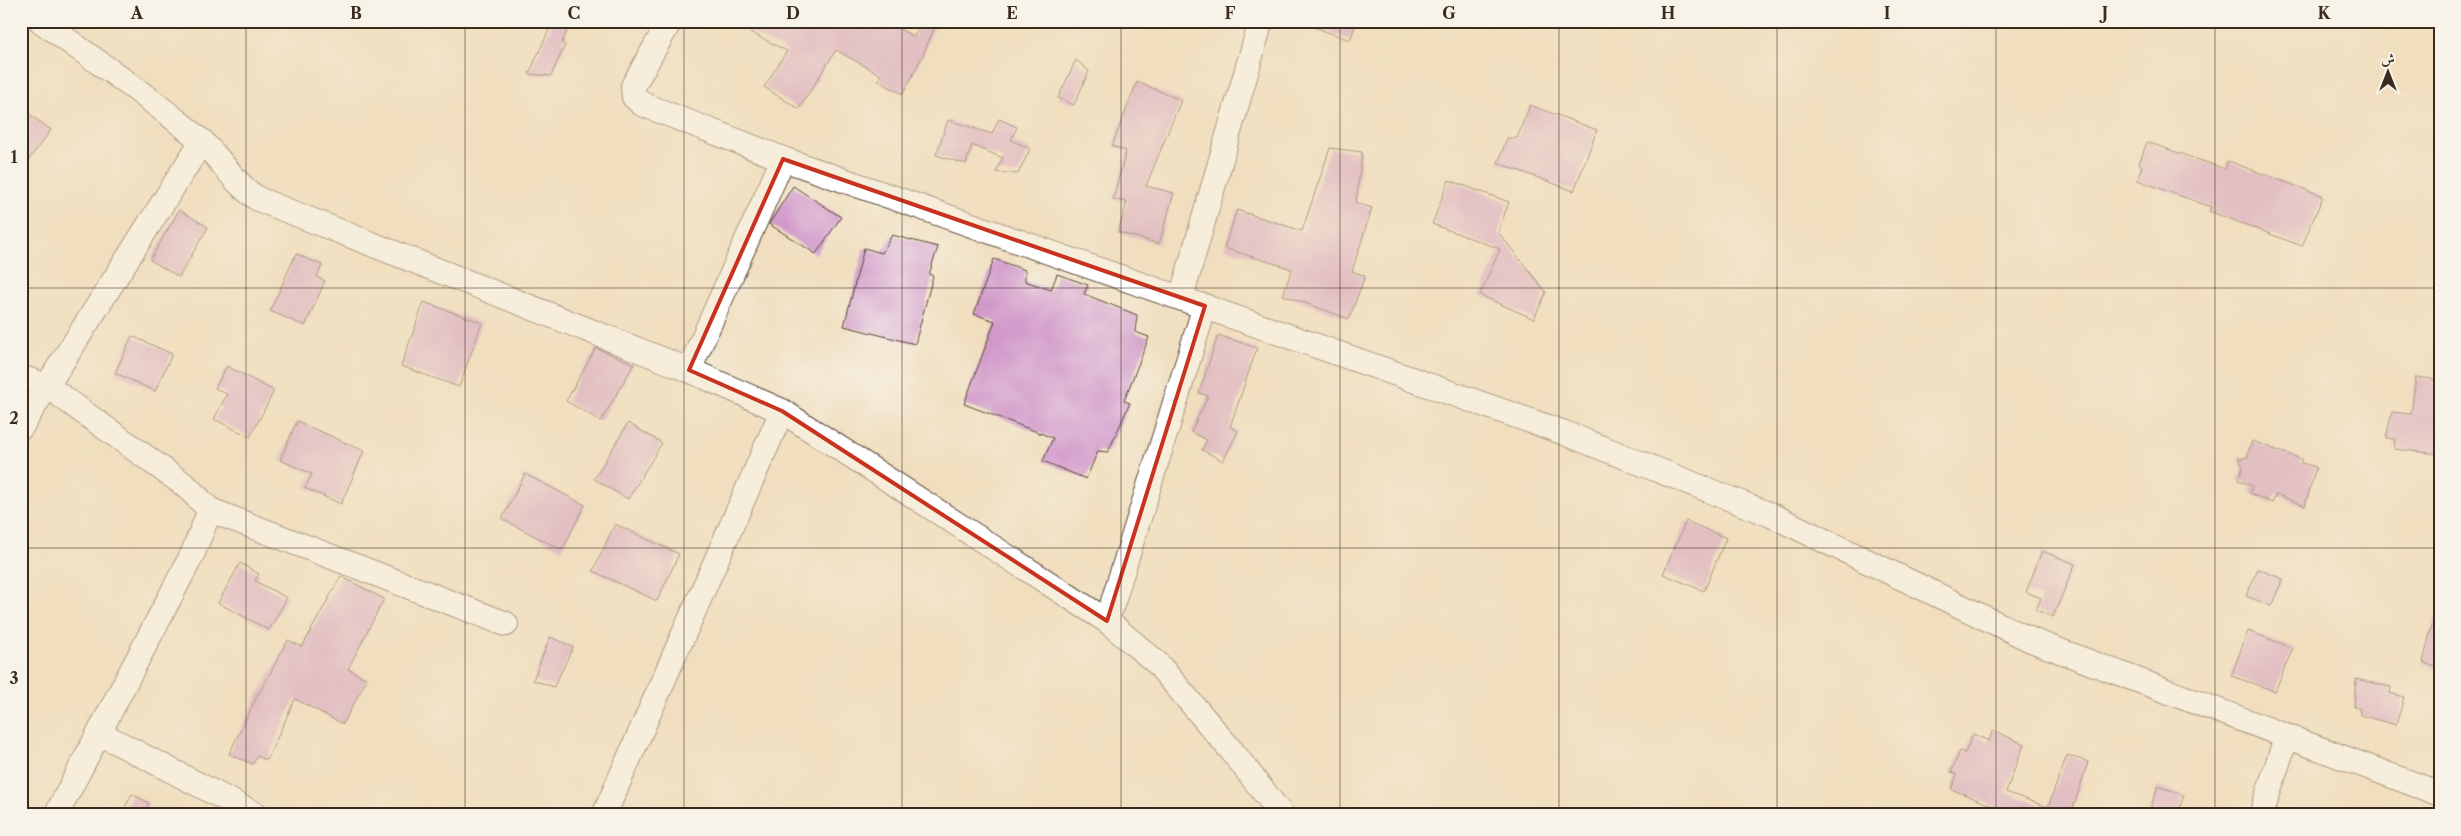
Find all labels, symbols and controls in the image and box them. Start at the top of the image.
text: A [130,3,144,23]
text: B [350,3,362,23]
text: C [568,3,580,23]
text: D [786,3,800,23]
text: E [1006,3,1018,23]
text: F [1225,3,1236,23]
text: G [1442,3,1456,23]
text: H [1661,3,1675,23]
text: I [1884,3,1891,23]
text: J [2099,3,2108,23]
text: K [2318,3,2332,23]
north arrow [2364,48,2414,98]
text: ش [2381,50,2395,68]
text: 1 [10,147,18,167]
text: 2 [9,408,19,428]
text: 3 [9,668,19,688]

